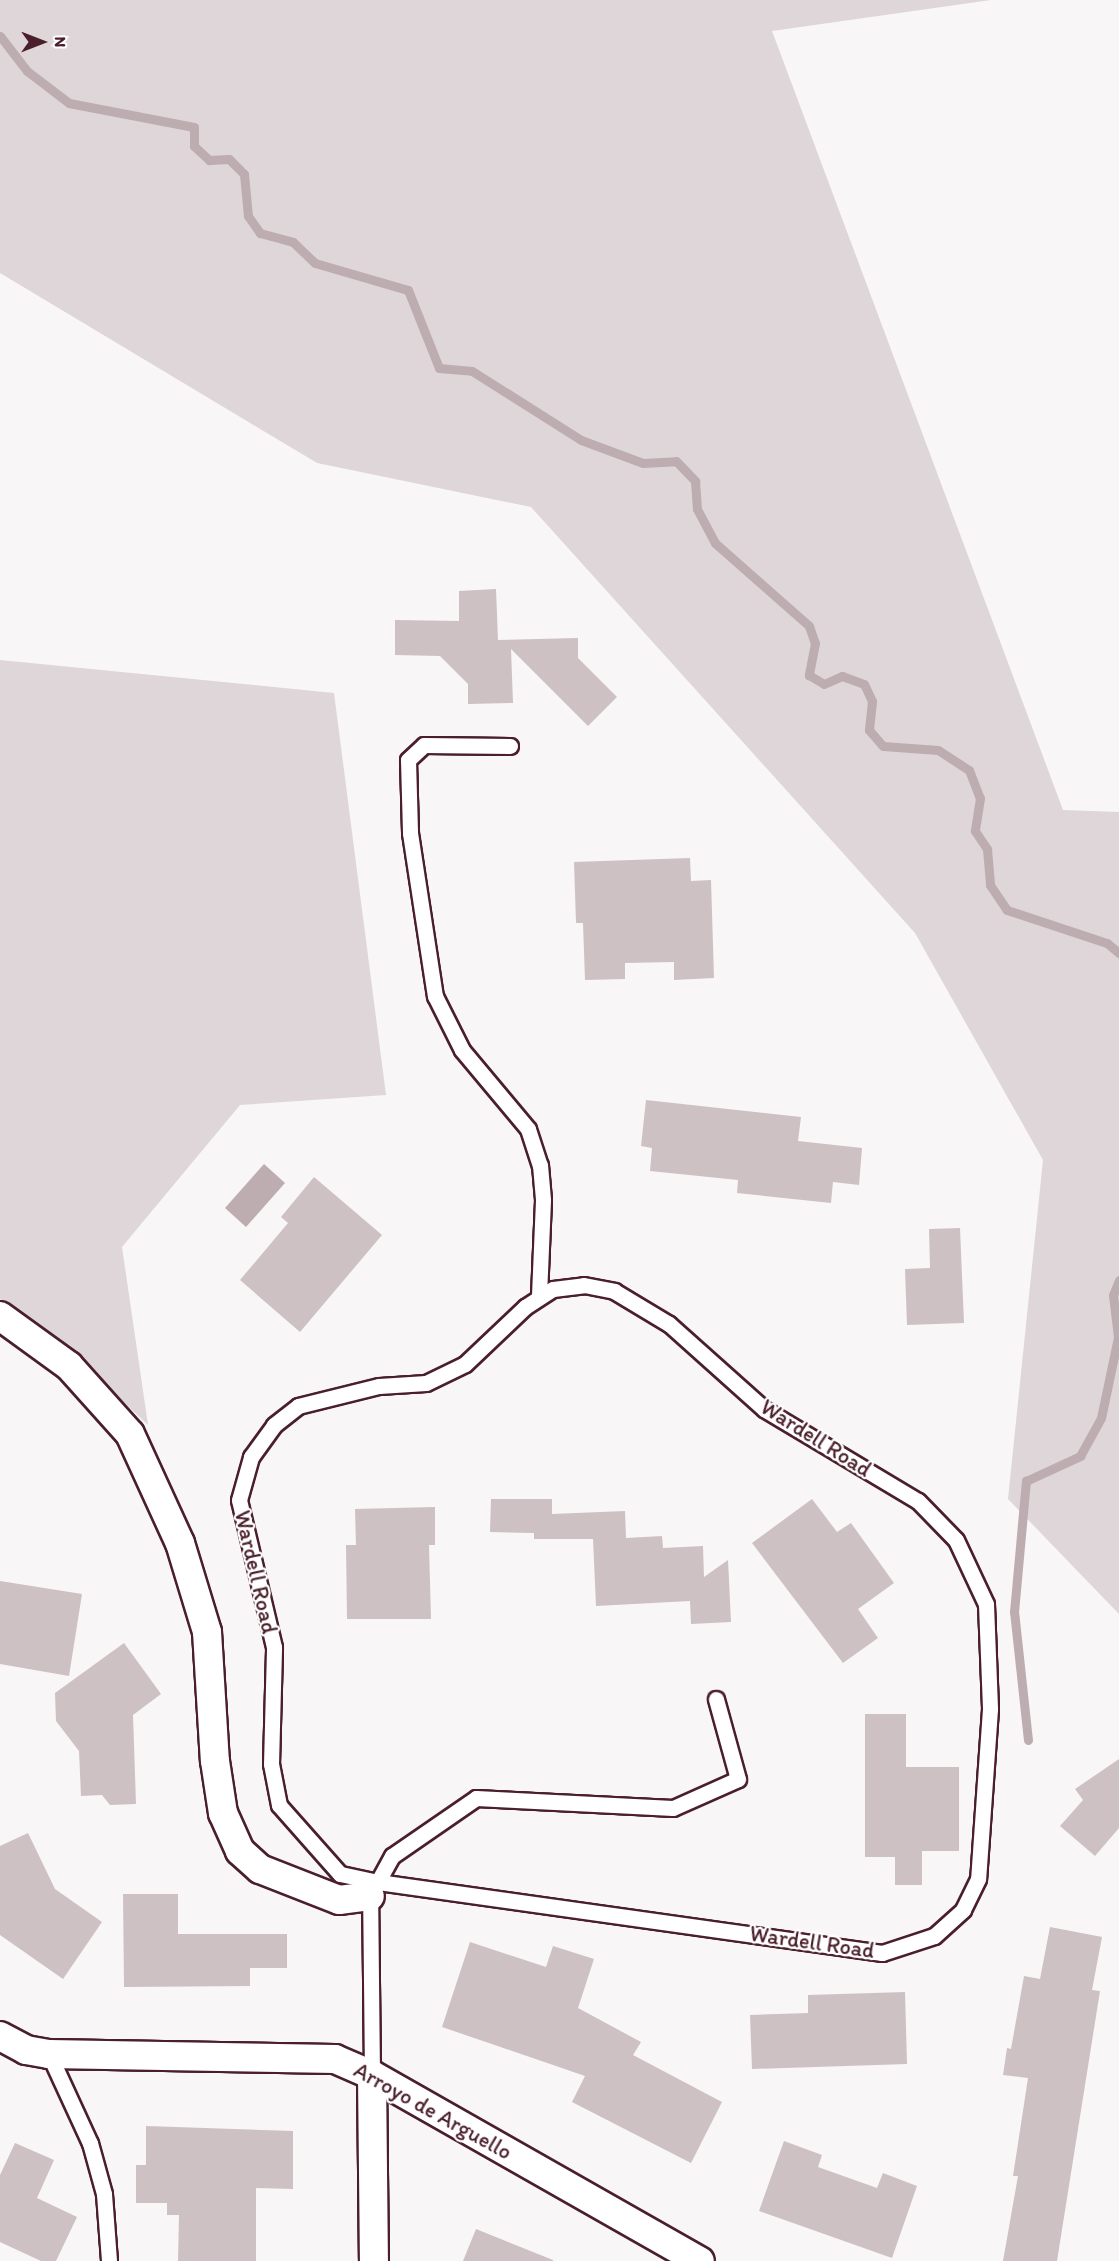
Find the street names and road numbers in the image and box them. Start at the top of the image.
street label: Wardell Road [756,1394,876,1482]
street label: Wardell Road [229,1508,283,1636]
street label: Wardell Road [748,1920,876,1964]
street label: Arroyo de Arguello [349,2057,517,2165]

